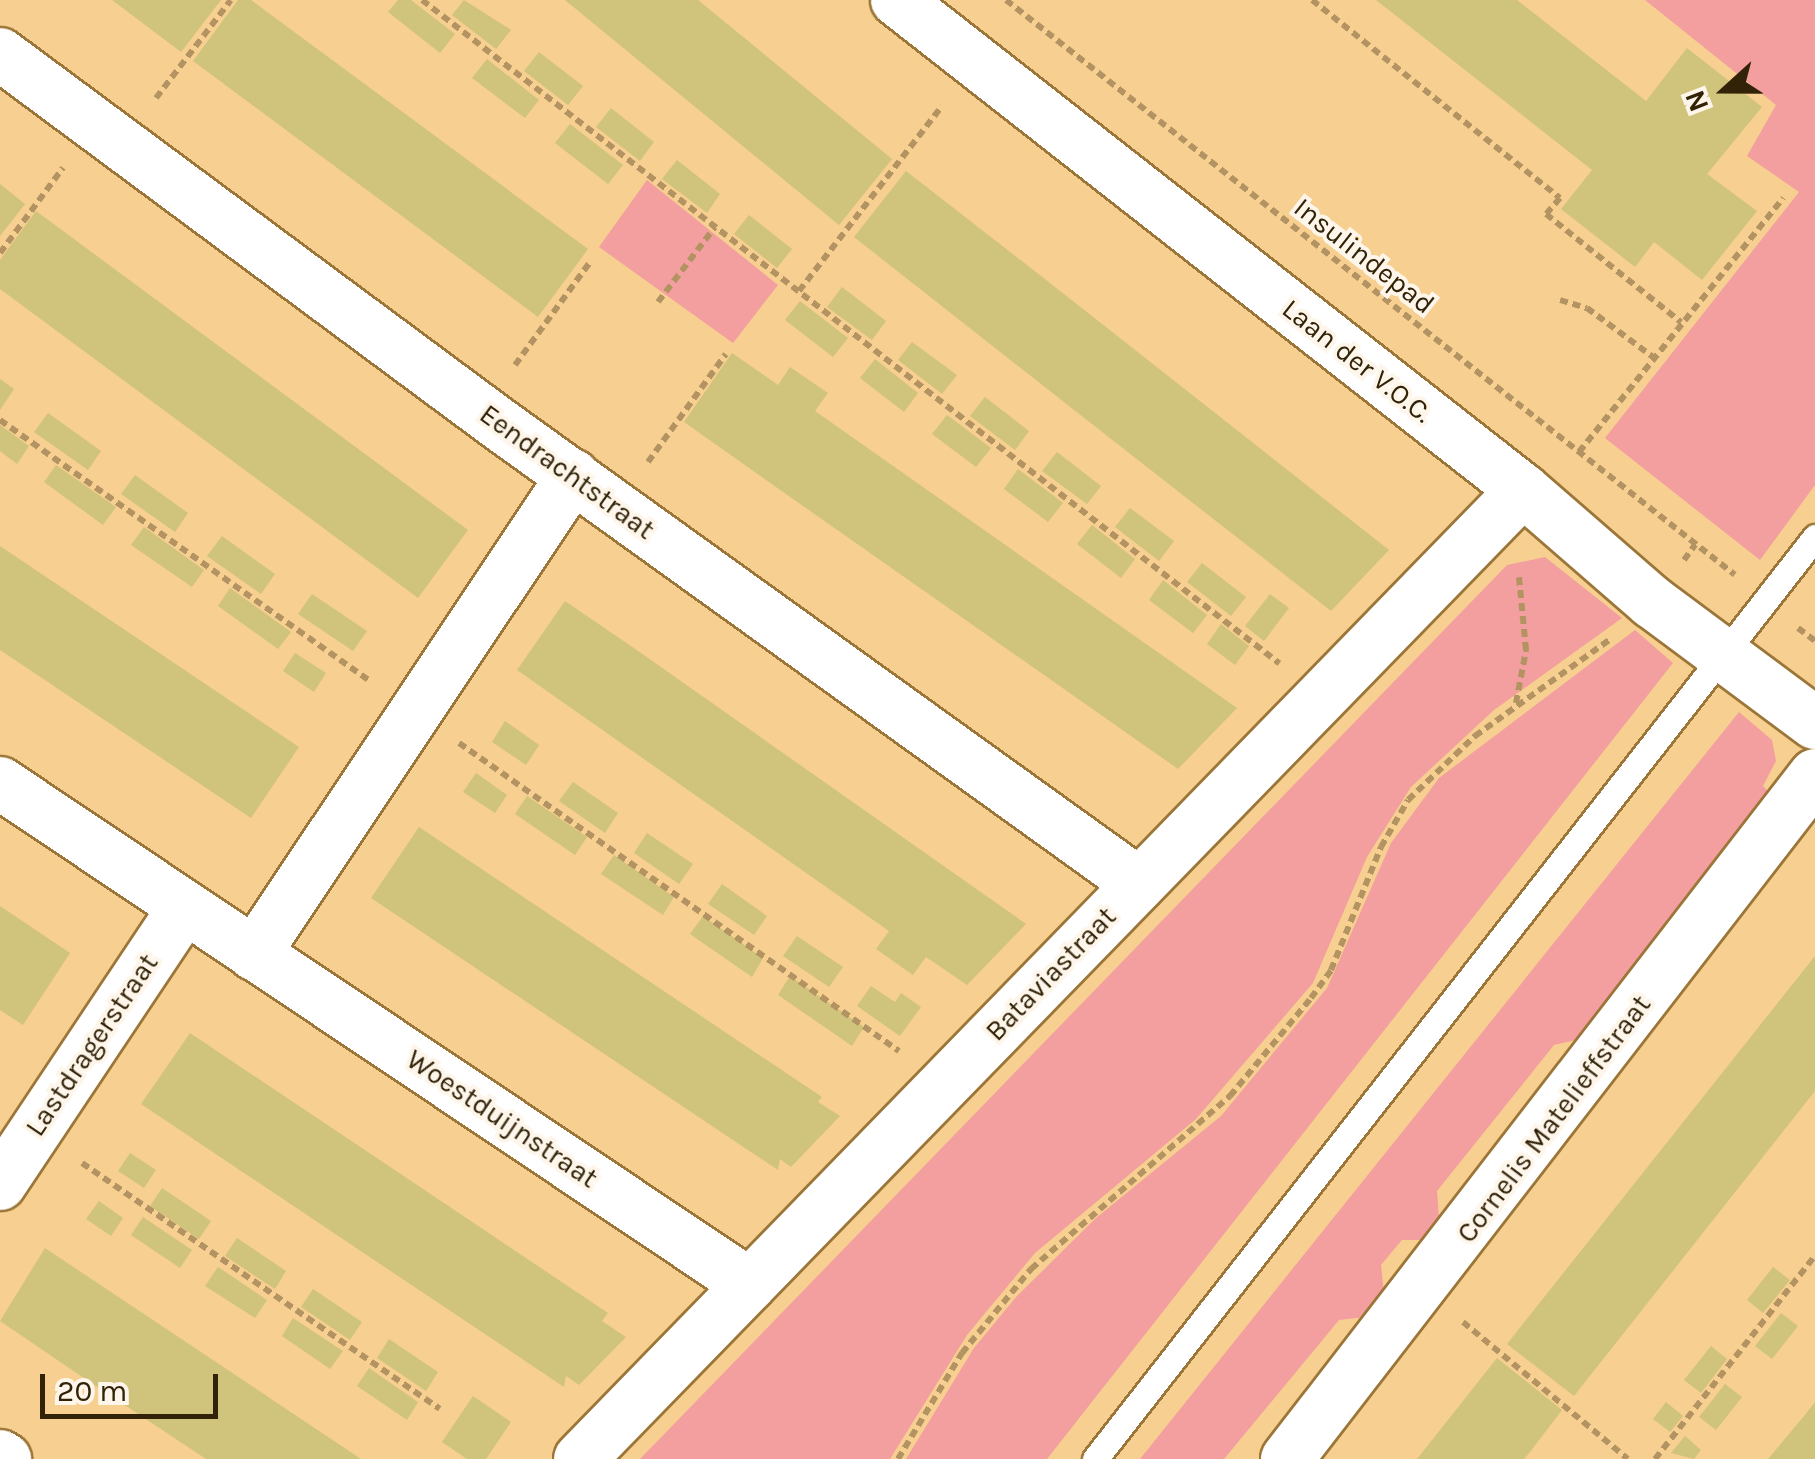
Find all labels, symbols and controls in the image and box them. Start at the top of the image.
north arrow [1675,40,1775,140]
text: N [1678,86,1716,116]
street label: Insulindepad [1287,191,1441,321]
street label: Laan der V.O.C. [1275,292,1439,430]
street label: Eendrachtstraat [473,397,661,547]
street label: Bataviastraat [979,900,1123,1048]
street label: Lastdragerstraat [19,947,165,1143]
street label: Cornelis Matelieffstraat [1450,989,1658,1249]
street label: Woestduijnstraat [400,1043,604,1195]
scale bar [45,1354,222,1416]
text: 20 m [57,1373,127,1409]

